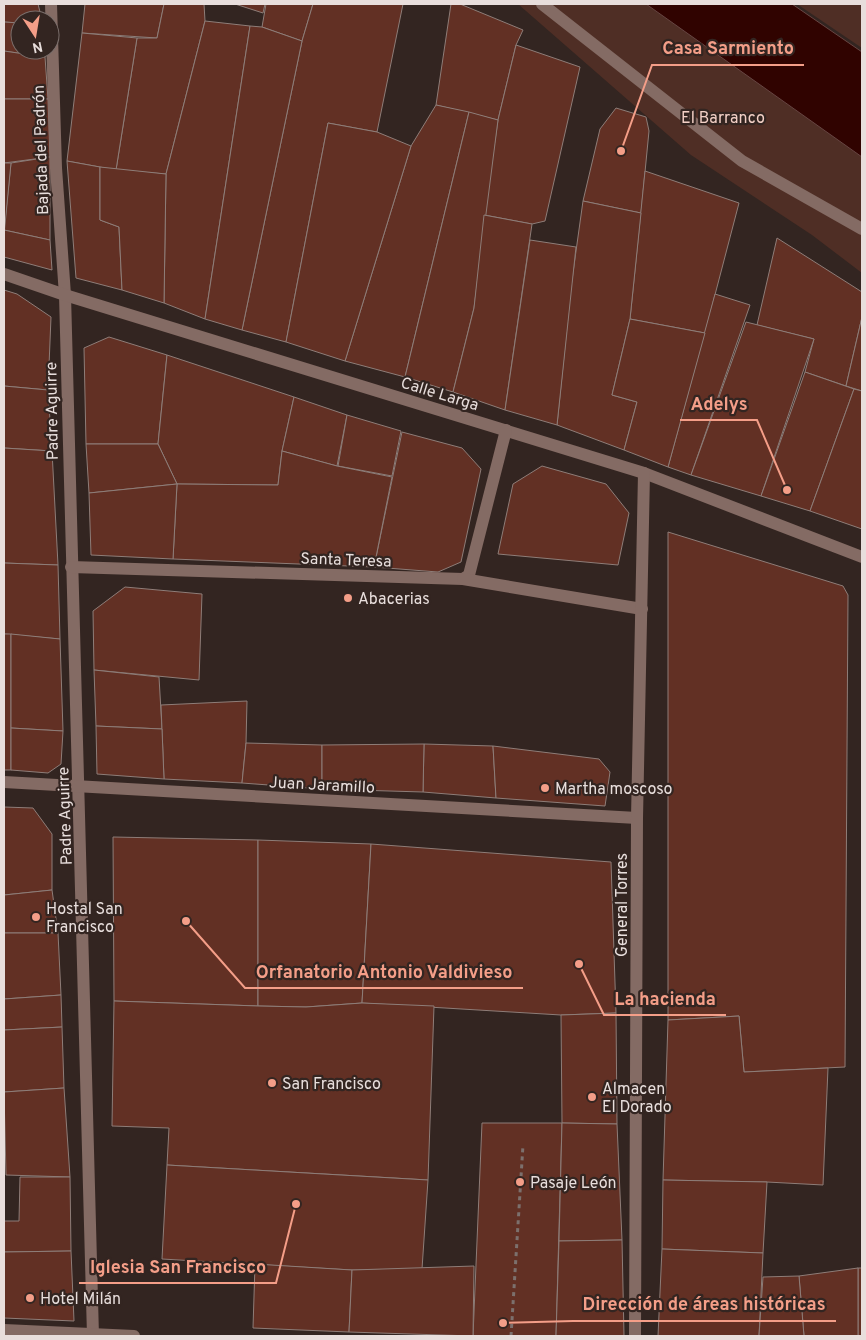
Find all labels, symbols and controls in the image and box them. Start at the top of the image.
north arrow [10,10,60,60]
callout: Casa Sarmiento [652,32,804,65]
text: N [31,37,44,56]
text: Casa Sarmiento [662,38,794,61]
street label: Bajada del Padrón [30,85,54,215]
park label: El Barranco [681,109,765,129]
street label: Padre Aguirre [42,362,64,460]
street label: Calle Larga [398,374,481,416]
callout: Adelys [680,387,757,420]
text: Adelys [690,394,748,417]
street label: Santa Teresa [300,549,392,573]
place label: Abacerias [358,590,430,610]
marker: Abacerias [342,592,354,604]
street label: Padre Aguirre [54,766,78,865]
street label: Juan Jaramillo [268,773,375,799]
place label: Martha moscoso [555,780,673,800]
marker: Martha moscoso [539,782,551,794]
street label: General Torres [613,853,633,957]
place label: Hostal San Francisco [46,900,123,938]
marker: Hostal San Francisco [30,911,42,923]
callout: Orfanatorio Antonio Valdivieso [245,955,523,988]
text: Orfanatorio Antonio Valdivieso [256,962,512,985]
callout: La hacienda [604,982,726,1015]
text: La hacienda [614,989,716,1012]
place label: San Francisco [282,1075,381,1095]
marker: San Francisco [266,1077,278,1089]
place label: Almacen El Dorado [602,1080,672,1118]
marker: Almacen El Dorado [586,1091,598,1103]
place label: Pasaje León [530,1174,617,1194]
marker: Pasaje León [514,1176,526,1188]
callout: Iglesia San Francisco [79,1250,276,1283]
text: Iglesia San Francisco [90,1257,266,1280]
callout: Dirección de áreas históricas [573,1288,836,1321]
place label: Hotel Milán [40,1290,121,1310]
marker: Hotel Milán [24,1292,36,1304]
text: Dirección de áreas históricas [582,1294,826,1317]

